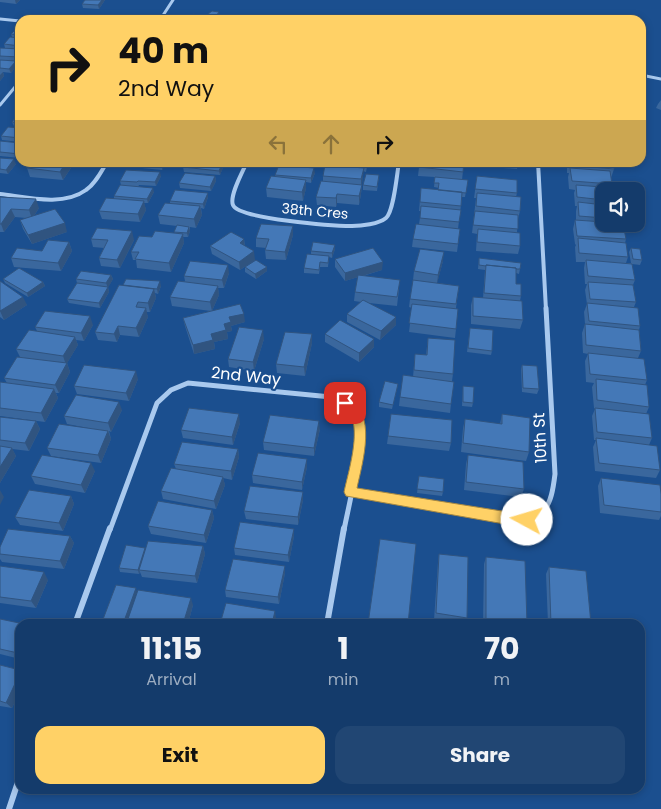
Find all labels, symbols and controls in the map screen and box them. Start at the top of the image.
text: 40 m [118,26,209,75]
icon: right [35,35,100,100]
text: 2nd Way [118,73,214,104]
icon: left [264,130,292,158]
icon: ahead [317,130,345,158]
icon: right [370,130,398,158]
map controls [595,182,645,232]
button: sound [595,182,645,232]
street label: 38th Cres [281,198,349,224]
street label: 2nd Way [210,361,282,391]
pin [324,382,366,424]
icon: arrive [331,389,359,417]
street label: 10th St [527,412,553,464]
position arrow [500,493,552,545]
text: 11:15 [140,627,202,670]
text: 1 [337,627,349,670]
text: 70 [484,627,520,670]
text: Arrival [146,668,197,691]
text: min [328,668,358,691]
text: m [493,668,510,691]
button: Exit [35,726,325,784]
button: Share [335,726,625,784]

